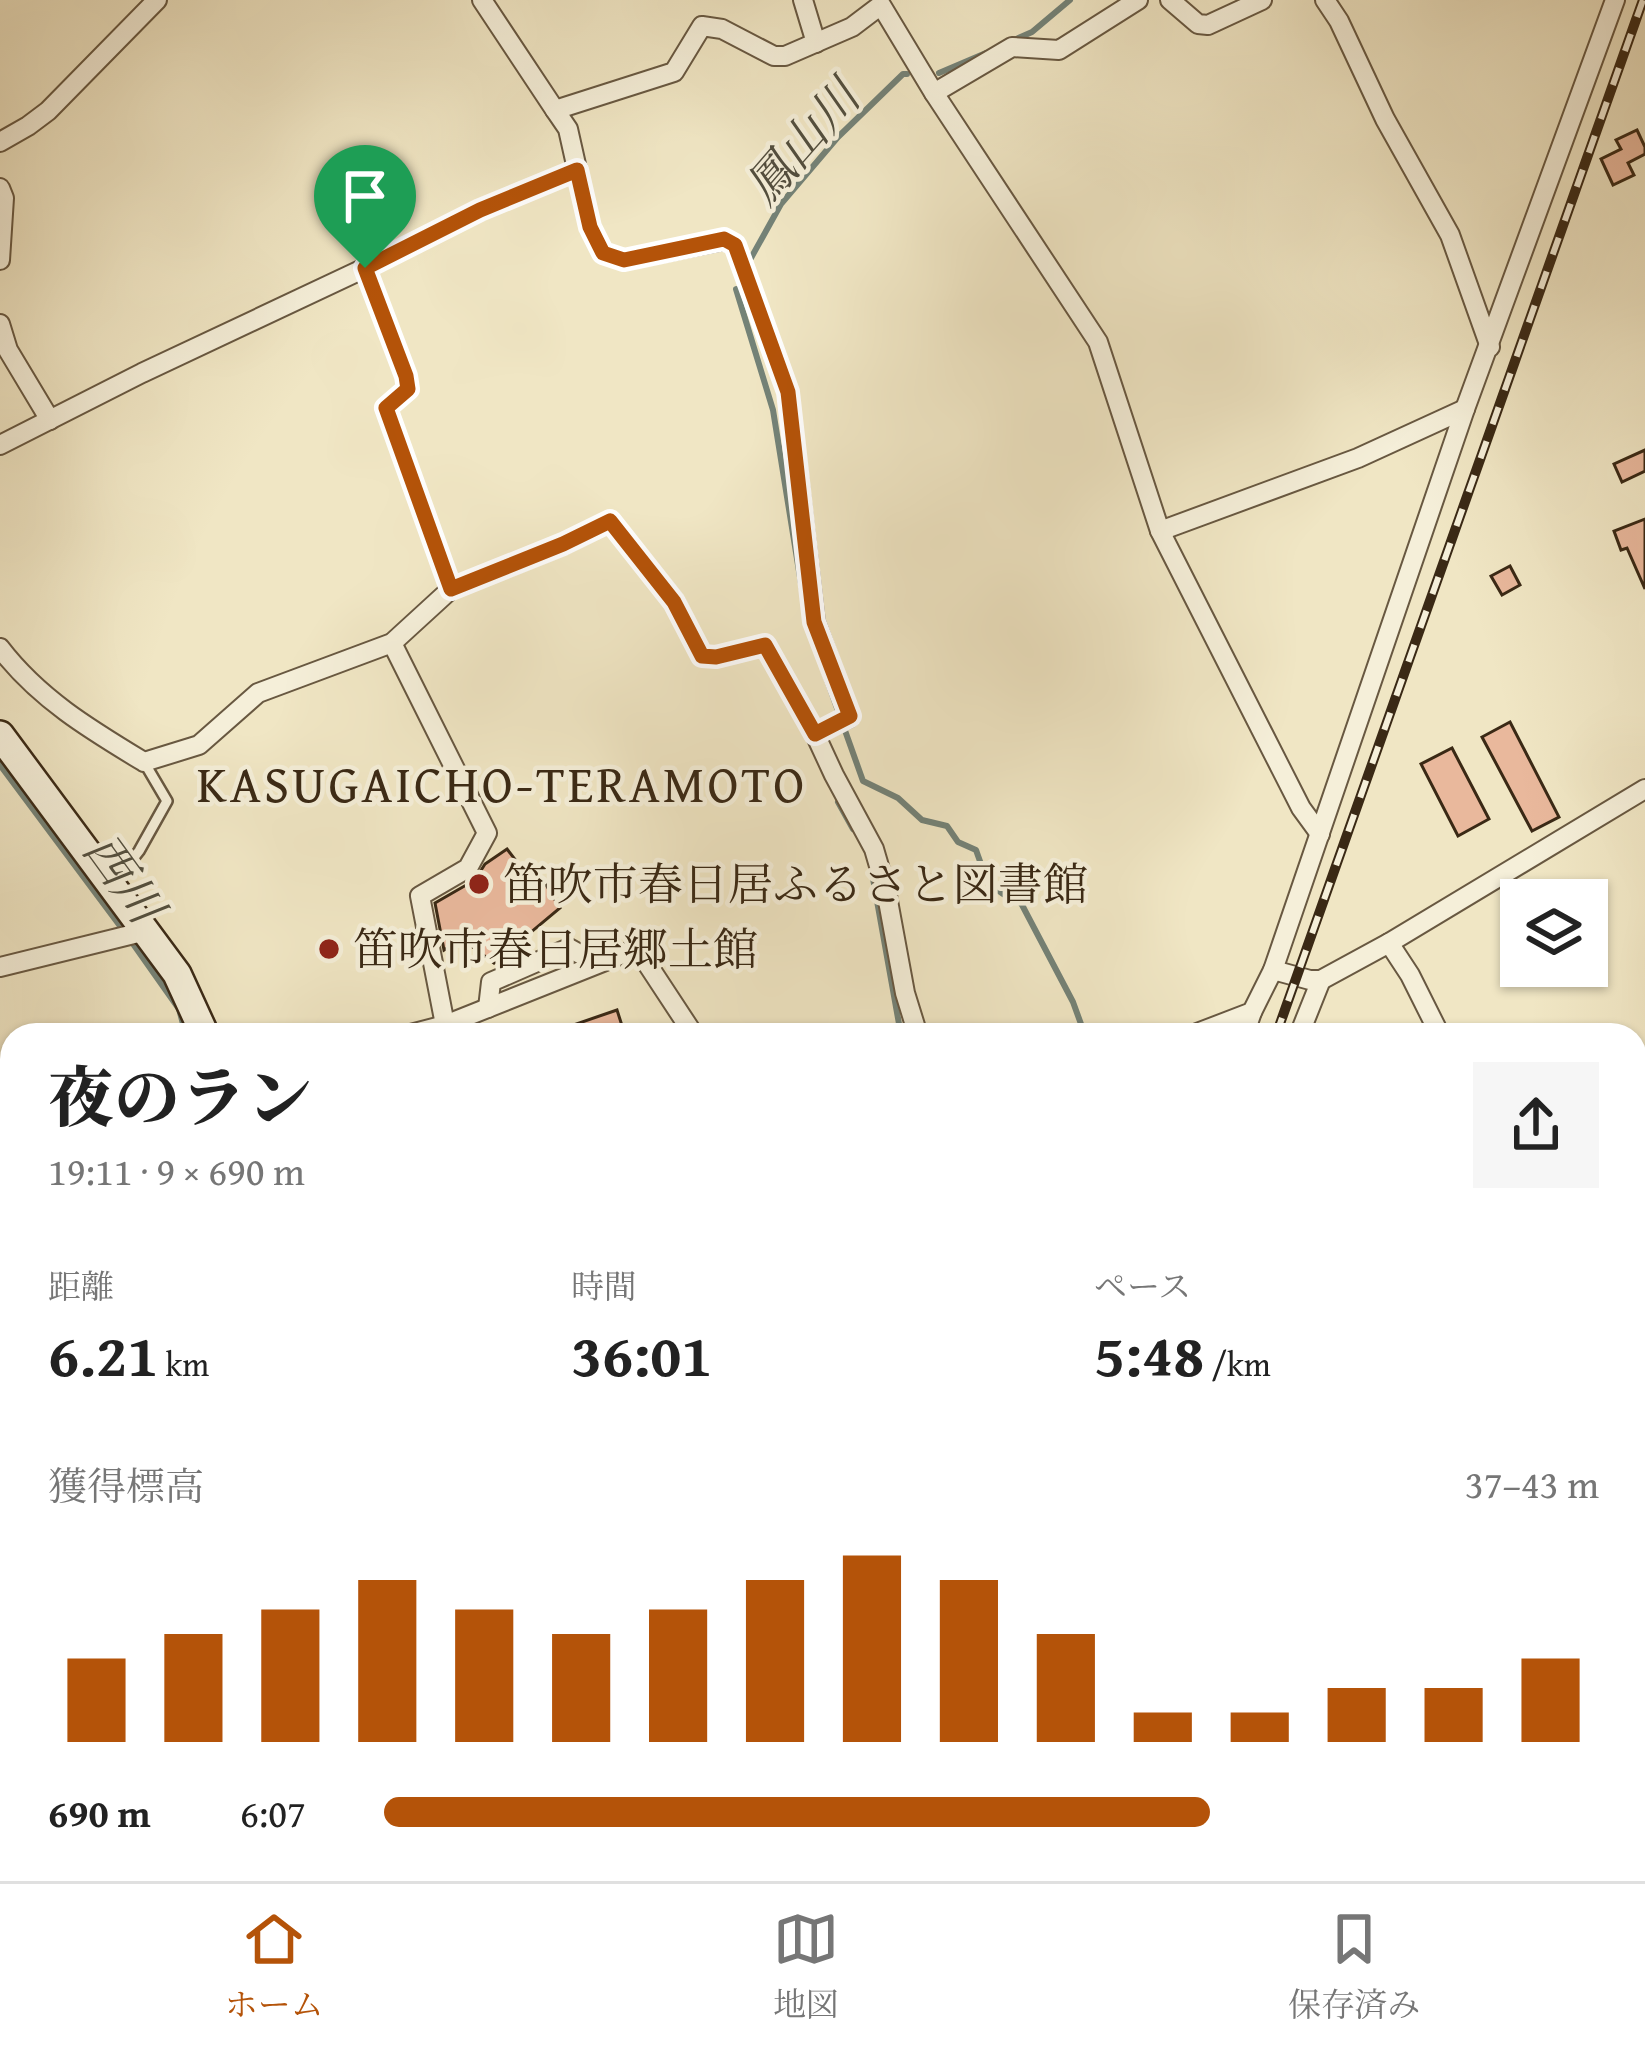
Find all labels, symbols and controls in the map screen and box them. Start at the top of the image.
water label: 鳳山川 [728,60,879,219]
pin [314,145,416,268]
icon: arrive [332,163,398,229]
district label: KASUGAICHO-TERAMOTO [197,746,807,821]
water label: 西川 [67,818,184,941]
place label: 笛吹市春日居ふるさと図書館 [503,851,1088,916]
marker: 笛吹市春日居ふるさと図書館 [466,871,492,897]
map controls [1500,879,1608,987]
button: layers [1500,879,1608,987]
place label: 笛吹市春日居郷土館 [353,916,758,981]
marker: 笛吹市春日居郷土館 [316,936,342,962]
text: 夜のラン [48,1048,312,1145]
button: share [1473,1062,1599,1188]
text: 19:11 · 9 × 690 m [48,1142,305,1199]
text: 距離 [48,1262,114,1310]
text: 時間 [571,1262,637,1310]
text: ペース [1094,1262,1191,1310]
text: 6.21 [48,1310,158,1398]
text: 36:01 [571,1310,712,1398]
text: 5:48 [1094,1310,1204,1398]
text: km [158,1340,209,1388]
text: /km [1204,1340,1271,1388]
text: 37–43 m [1465,1455,1599,1512]
text: 獲得標高 [48,1457,204,1514]
text: 690 m [48,1784,151,1841]
text: 6:07 [240,1784,306,1841]
tab: ホーム [225,1906,324,2028]
tab: 地図 [773,1906,839,2028]
tab: 保存済み [1288,1906,1420,2028]

